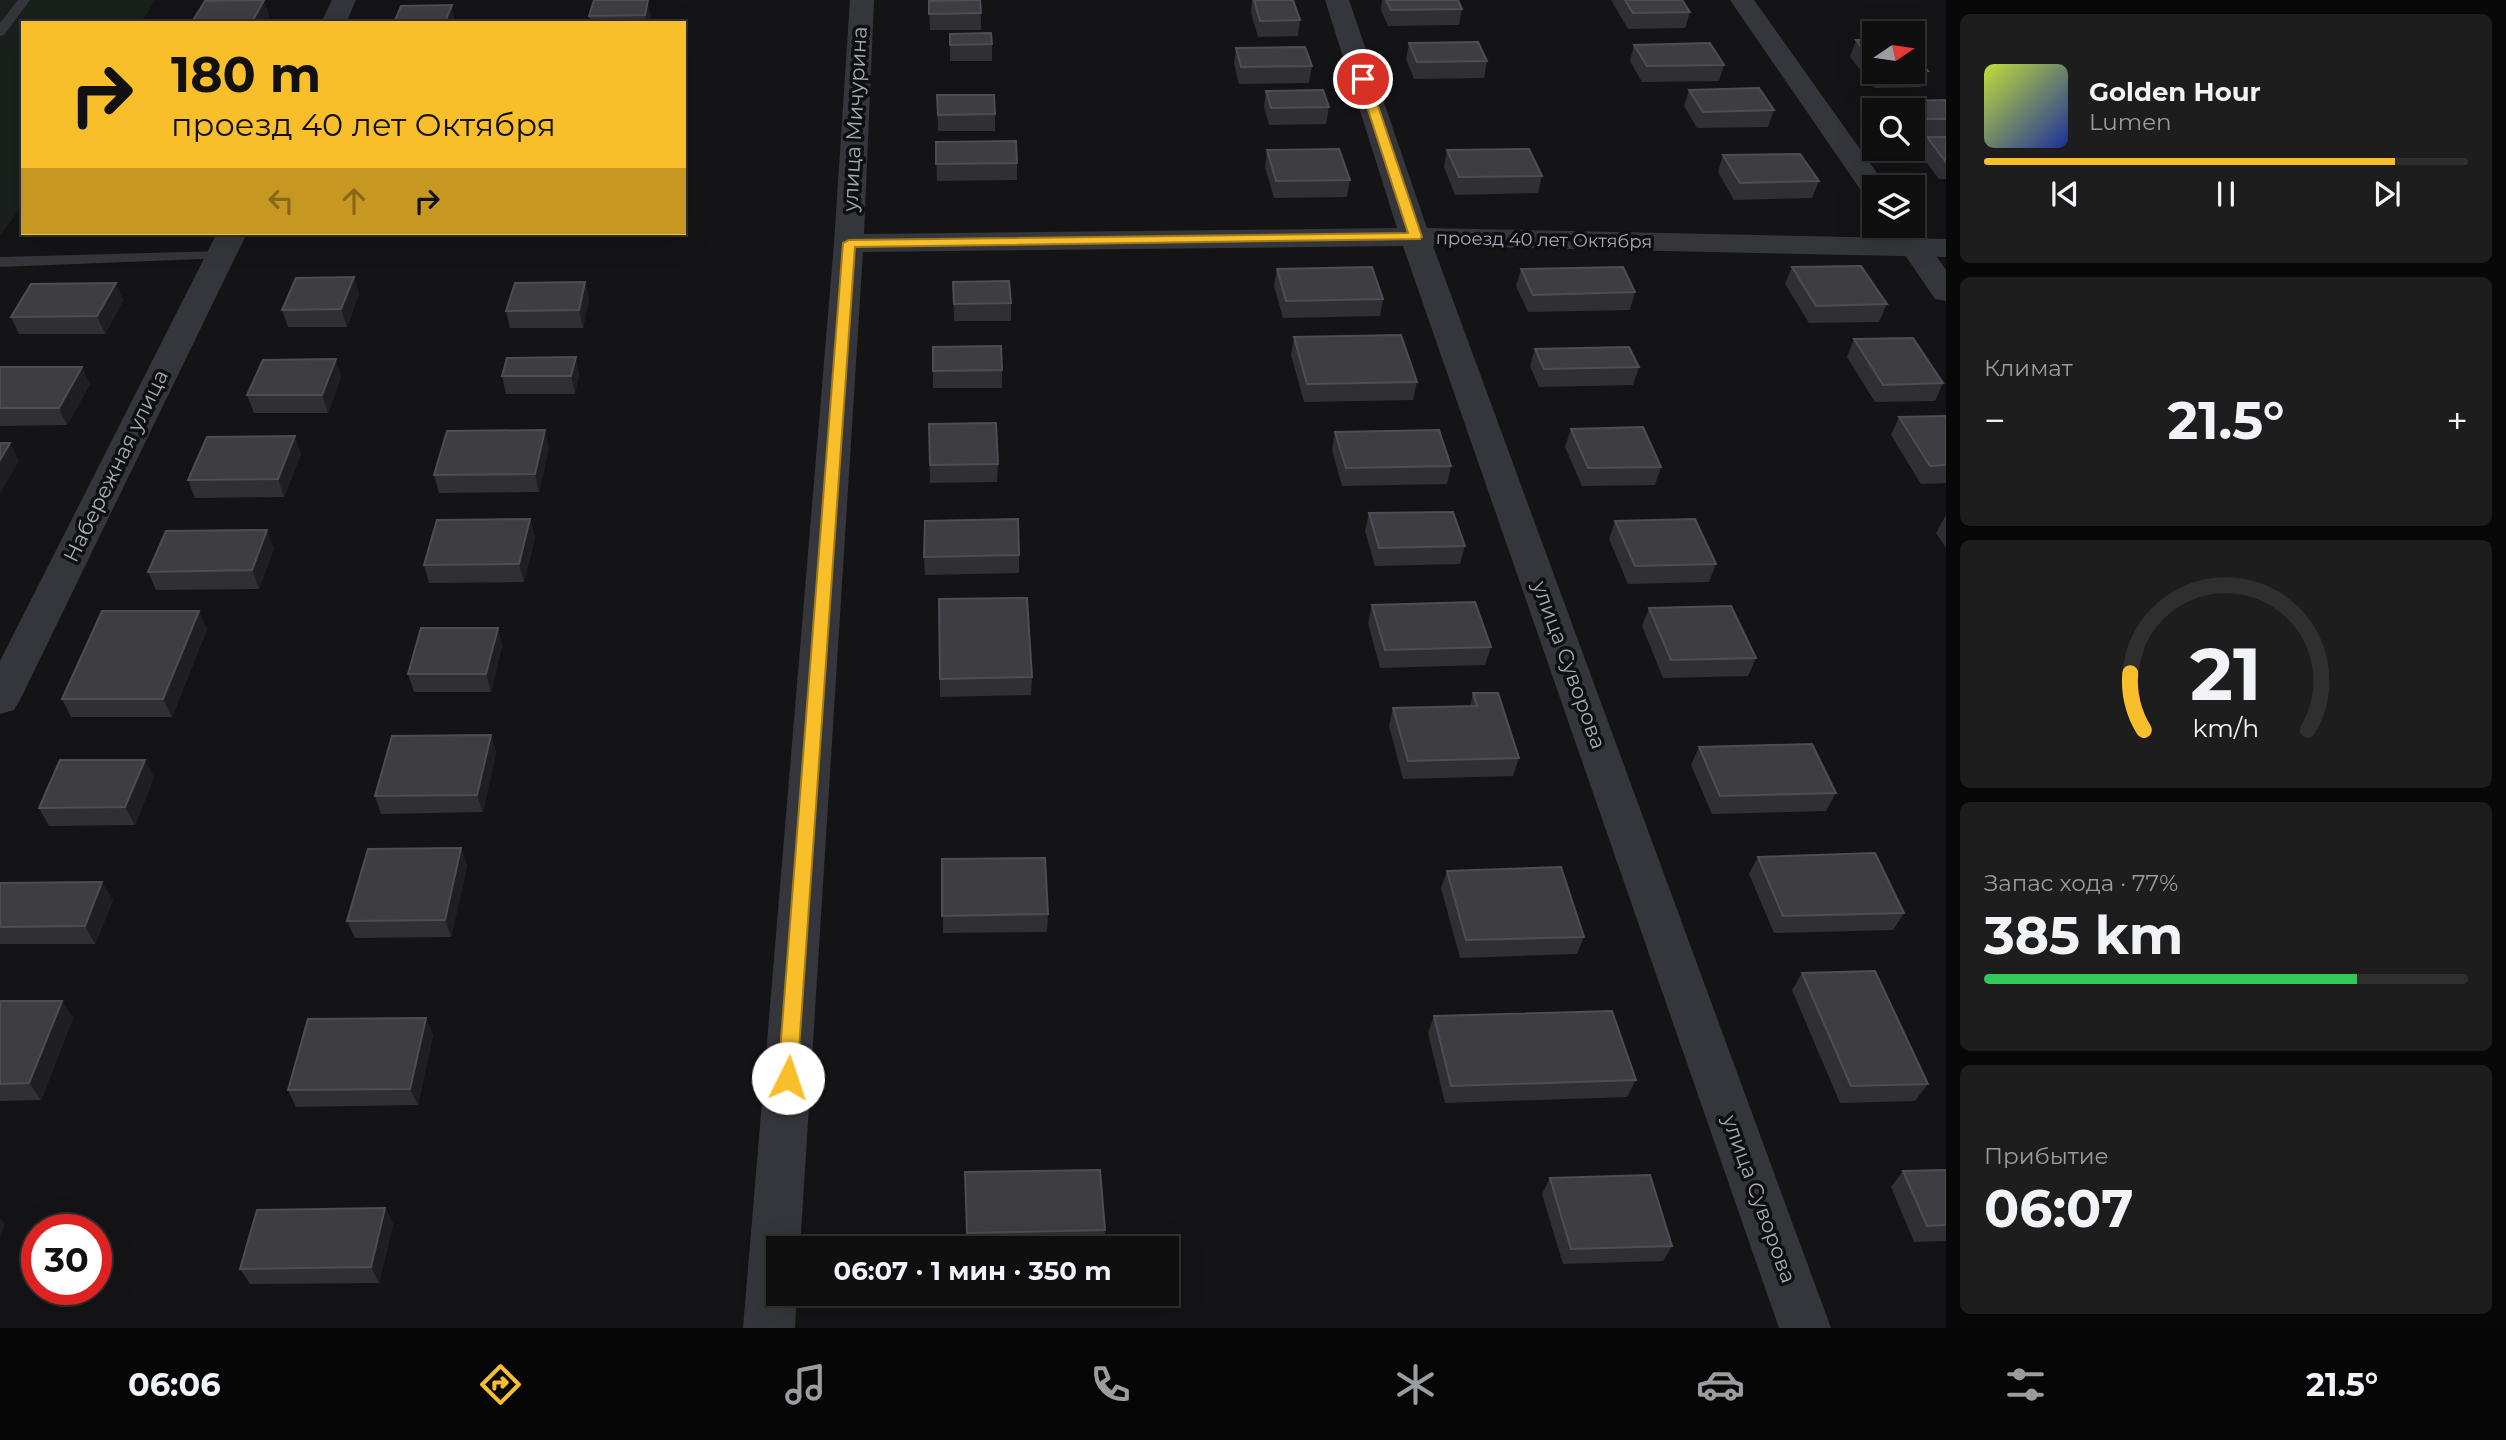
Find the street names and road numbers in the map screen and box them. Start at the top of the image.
street label: улица Мичурина [837,26,872,213]
street label: проезд 40 лет Октября [1436,227,1652,253]
street label: Набережная улица [58,366,173,566]
street label: улица Суворова [1527,577,1611,752]
street label: улица Суворова [1717,1111,1801,1286]

